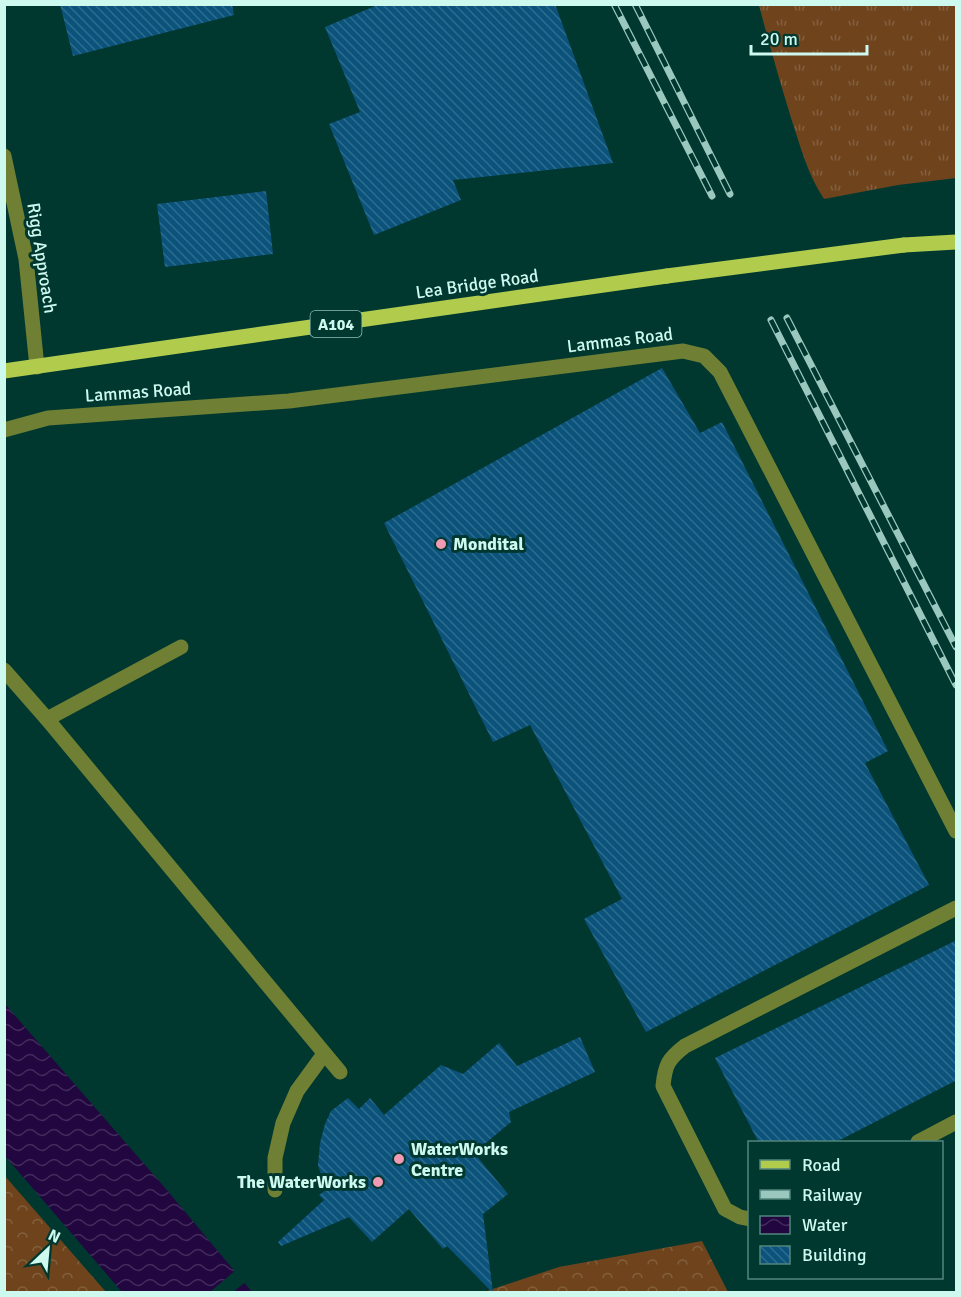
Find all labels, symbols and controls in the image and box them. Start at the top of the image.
scale bar [751,18,866,56]
text: 20 m [760,28,798,50]
street label: Rigg Approach [22,201,62,315]
street label: Lea Bridge Road [414,264,540,304]
road number: A104 [310,311,362,337]
street label: Lammas Road [566,323,674,357]
street label: Lammas Road [84,377,192,407]
place label: Mondital [453,533,524,555]
marker: Mondital [434,537,448,551]
place label: WaterWorks Centre [411,1138,508,1181]
legend [748,1141,943,1279]
marker: WaterWorks Centre [392,1152,406,1166]
text: Road [802,1154,841,1176]
place label: The WaterWorks [237,1171,366,1193]
marker: The WaterWorks [371,1175,385,1189]
text: Railway [802,1184,863,1206]
text: Water [802,1214,848,1236]
north arrow [18,1219,78,1279]
text: N [45,1225,64,1248]
text: Building [802,1244,866,1266]

